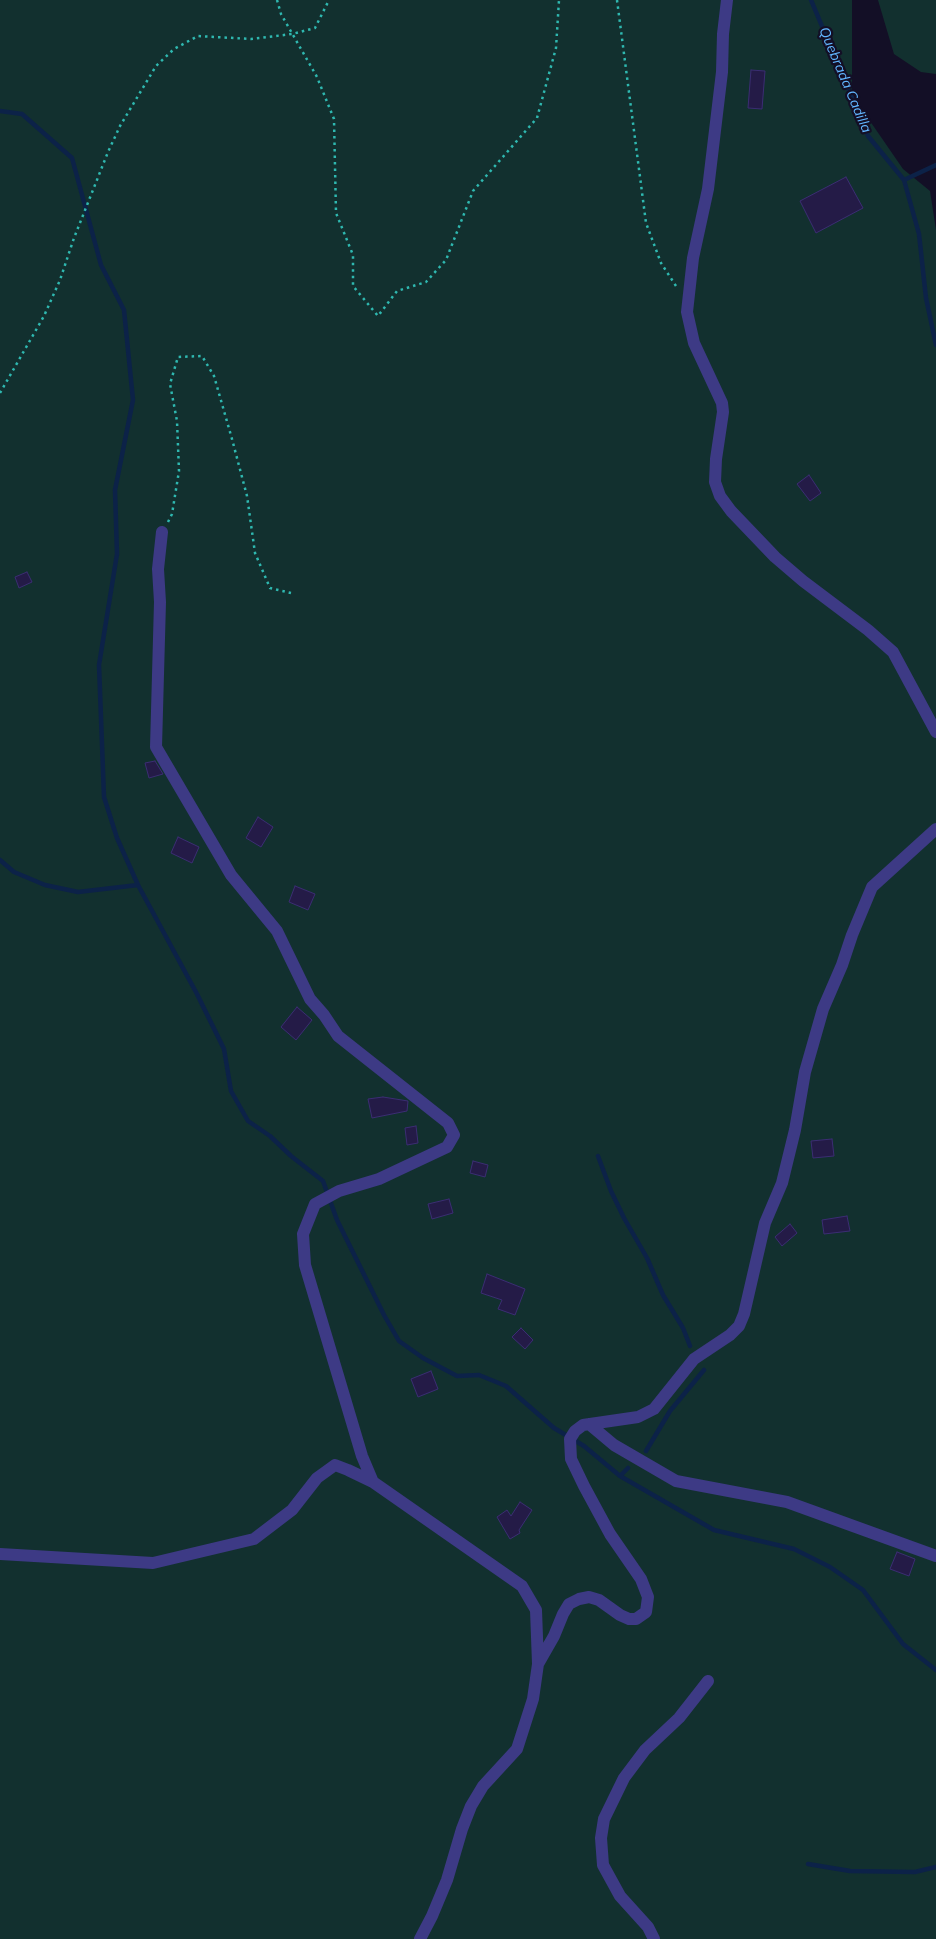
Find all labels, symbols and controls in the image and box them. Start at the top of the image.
water label: Quebrada Cadilla [815,25,875,135]

